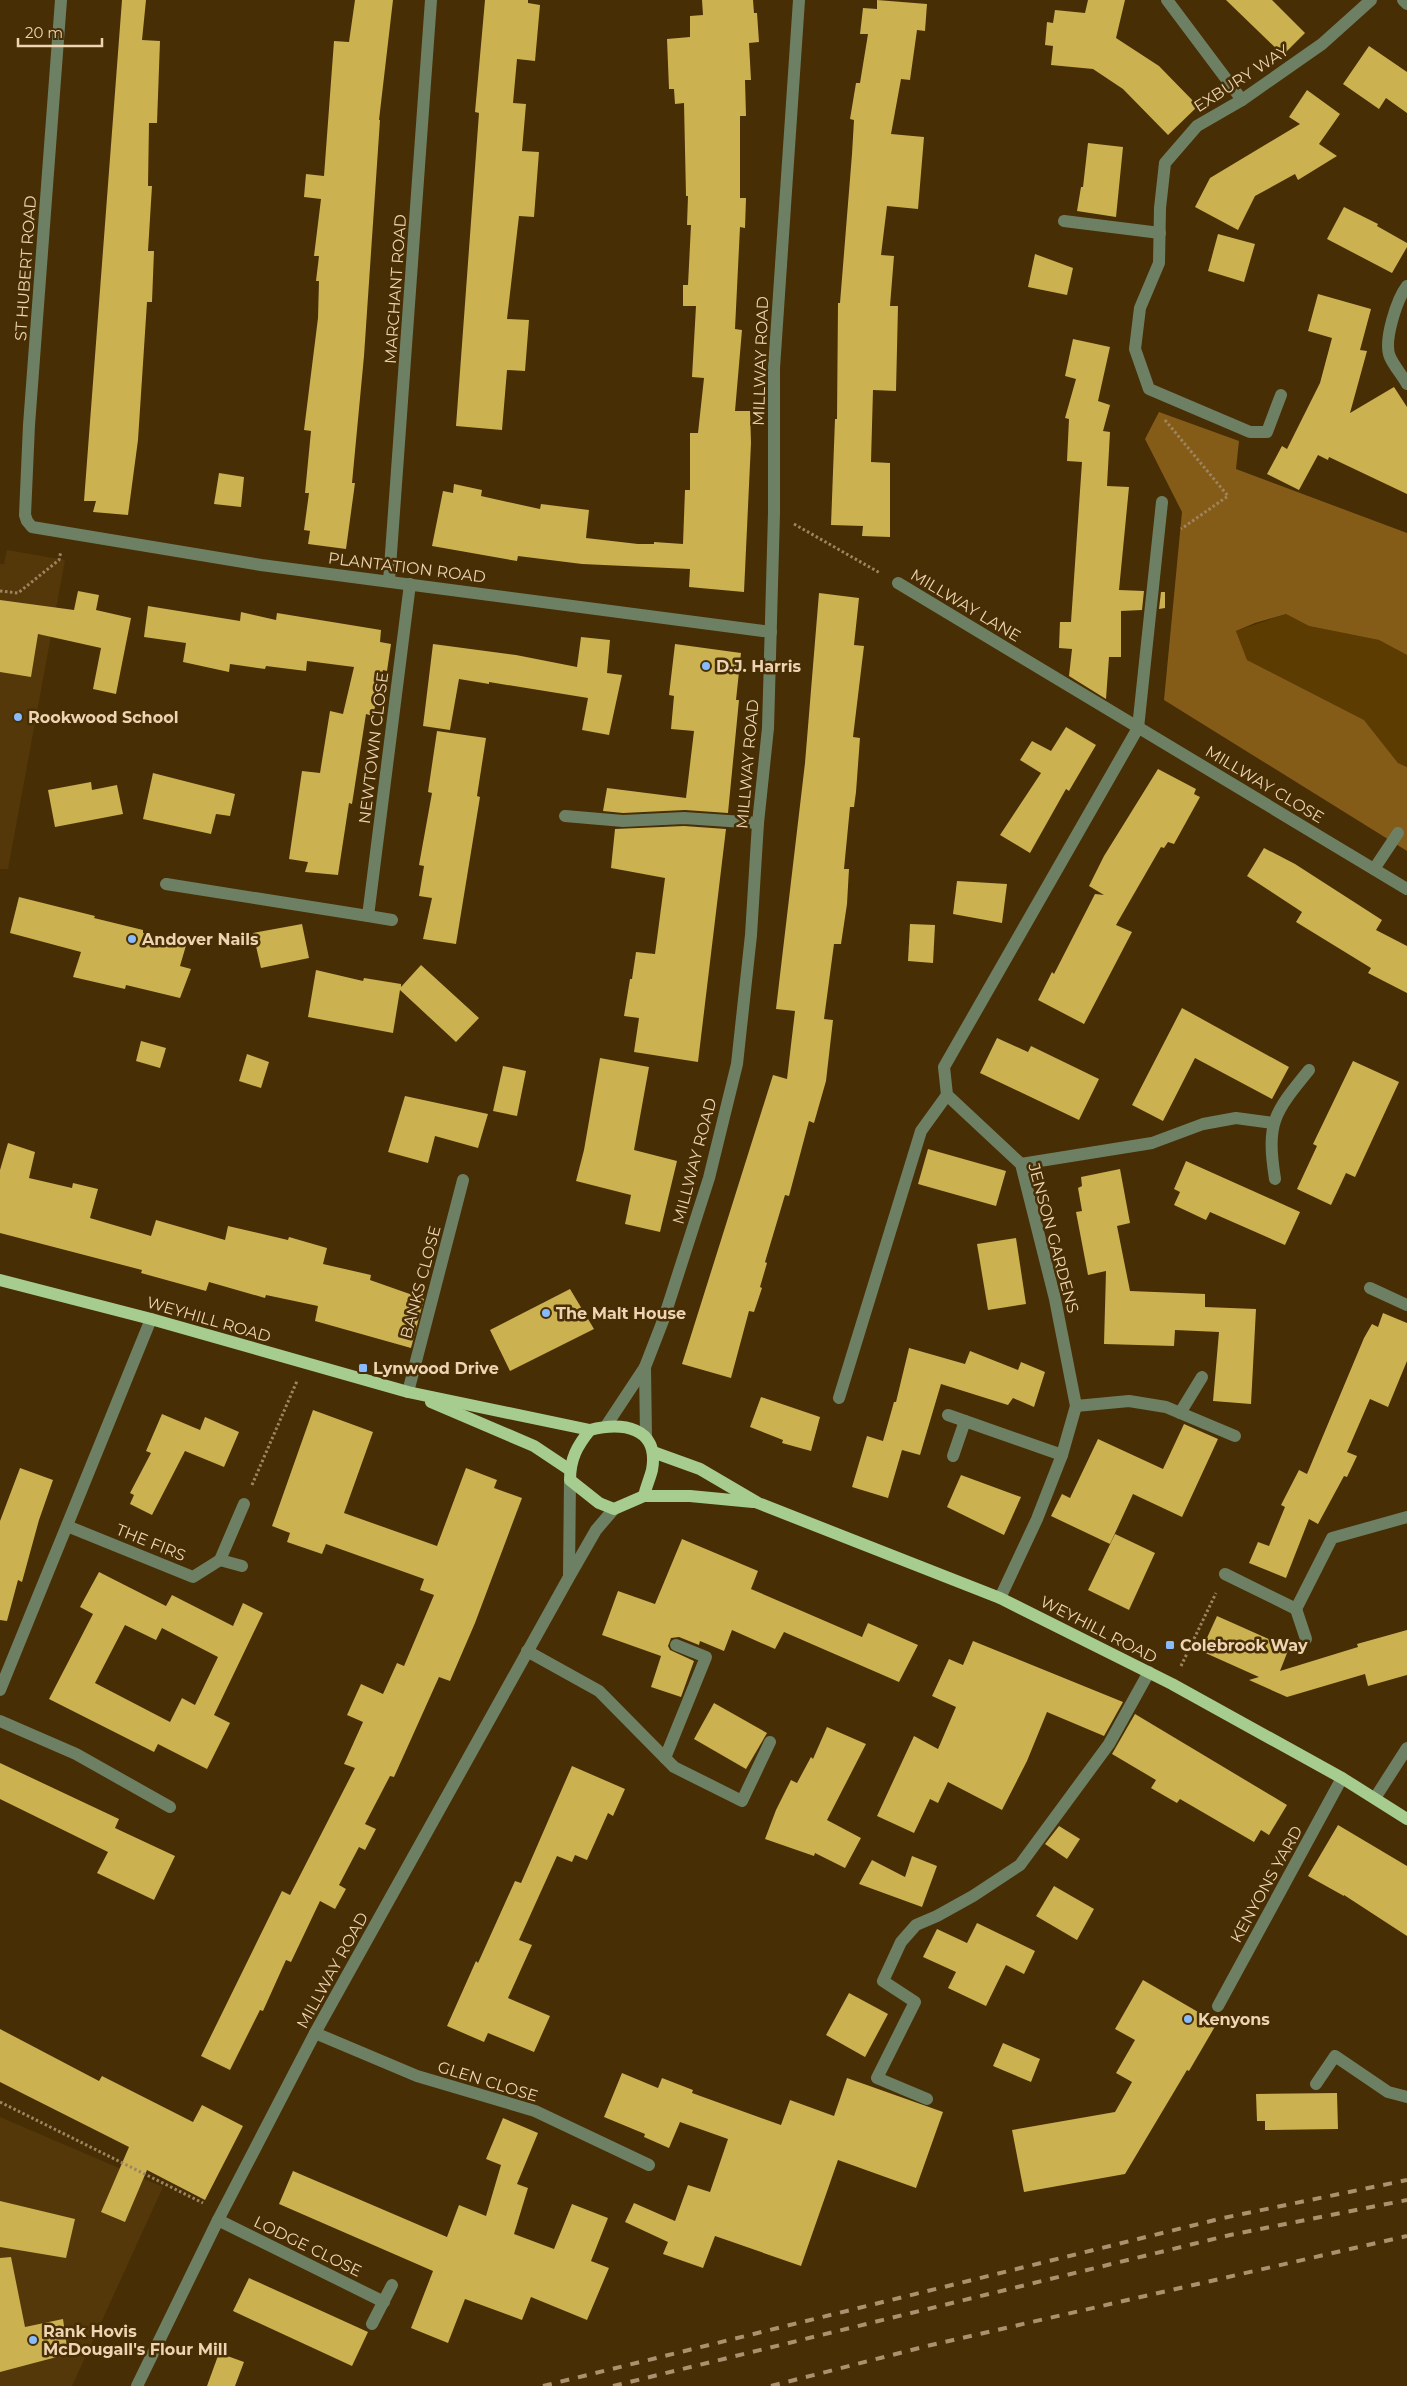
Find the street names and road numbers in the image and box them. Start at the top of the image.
street label: EXBURY WAY [1190,40,1293,116]
street label: ST HUBERT ROAD [11,195,40,341]
street label: MARCHANT ROAD [381,214,410,365]
street label: MILLWAY ROAD [749,296,772,426]
street label: PLANTATION ROAD [327,548,487,587]
street label: MILLWAY LANE [907,565,1024,646]
street label: NEWTOWN CLOSE [355,671,392,825]
street label: MILLWAY ROAD [732,699,763,830]
street label: MILLWAY CLOSE [1202,742,1327,827]
street label: MILLWAY ROAD [668,1096,720,1226]
street label: JENSON GARDENS [1024,1160,1083,1315]
street label: BANKS CLOSE [396,1224,445,1341]
street label: WEYHILL ROAD [145,1293,273,1346]
street label: THE FIRS [113,1520,189,1565]
street label: WEYHILL ROAD [1037,1592,1160,1667]
street label: KENYONS YARD [1226,1822,1306,1946]
street label: MILLWAY ROAD [293,1909,372,2032]
street label: GLEN CLOSE [435,2057,540,2106]
street label: LODGE CLOSE [251,2212,365,2281]

